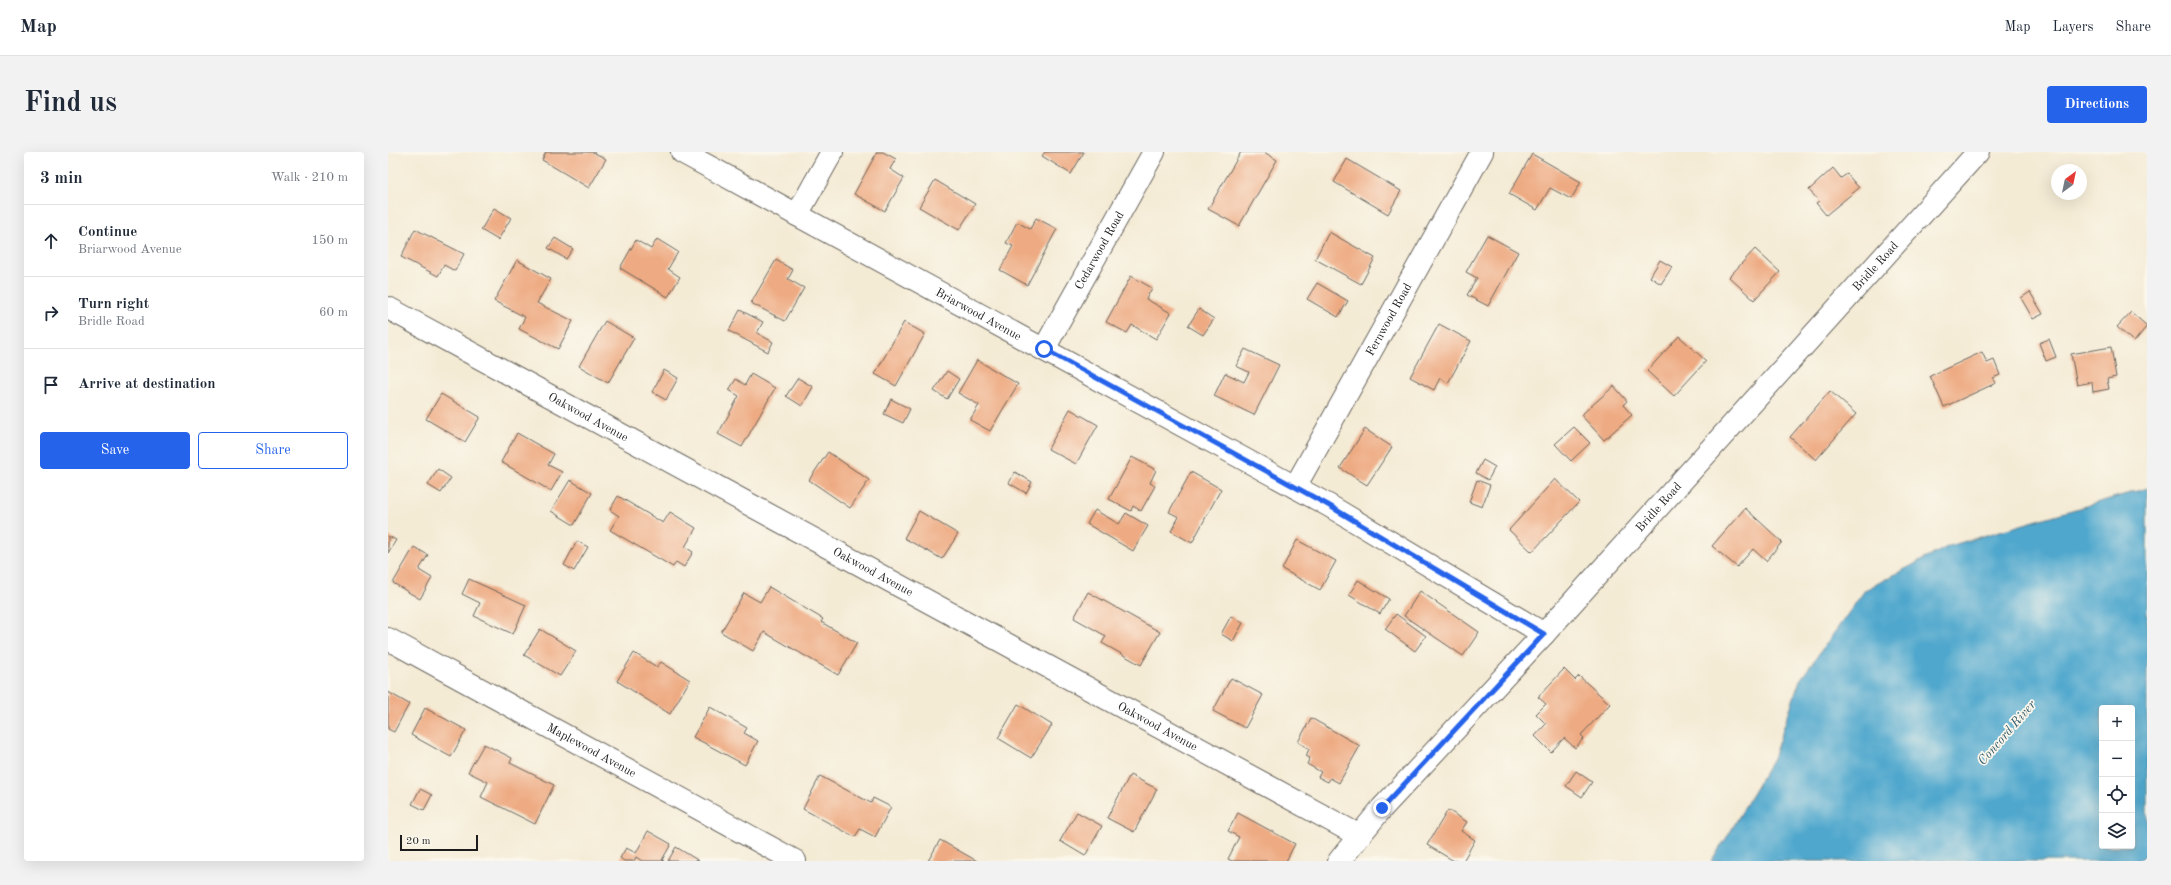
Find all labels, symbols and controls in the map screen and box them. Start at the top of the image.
text: Map [20,18,57,37]
text: Map [2005,20,2031,34]
text: Layers [2053,20,2094,34]
text: Share [2116,20,2151,34]
button: Directions [2047,86,2147,123]
text: Find us [24,90,117,118]
north arrow [2051,164,2087,200]
text: 3 min [40,170,83,187]
text: Walk · 210 m [271,171,348,184]
street label: Cedarwood Road [1073,210,1127,292]
text: Continue [78,225,137,240]
icon: ahead [40,230,62,252]
text: 150 m [311,234,348,247]
street label: Bridle Road [1851,240,1901,294]
text: Briarwood Avenue [78,243,182,256]
street label: Fernwood Road [1364,281,1414,358]
street label: Briarwood Avenue [933,287,1023,343]
text: Turn right [78,297,149,312]
icon: right [40,302,62,324]
text: 60 m [319,306,348,319]
text: Bridle Road [78,315,145,328]
route start [1035,340,1053,358]
icon: arrive [40,374,62,396]
text: Arrive at destination [78,377,216,392]
street label: Oakwood Avenue [546,391,630,444]
button: Save [40,432,190,469]
button: Share [198,432,348,469]
street label: Bridle Road [1634,481,1684,534]
street label: Oakwood Avenue [831,546,915,599]
water label: Concord River [1976,698,2039,768]
street label: Oakwood Avenue [1115,701,1200,754]
map controls [2099,705,2135,849]
button: + [2099,705,2135,741]
street label: Maplewood Avenue [545,722,638,780]
button: − [2099,741,2135,777]
button: locate [2099,777,2135,813]
route end [1373,799,1391,817]
button: layers [2099,813,2135,849]
scale bar [400,833,478,852]
text: 20 m [406,836,431,847]

